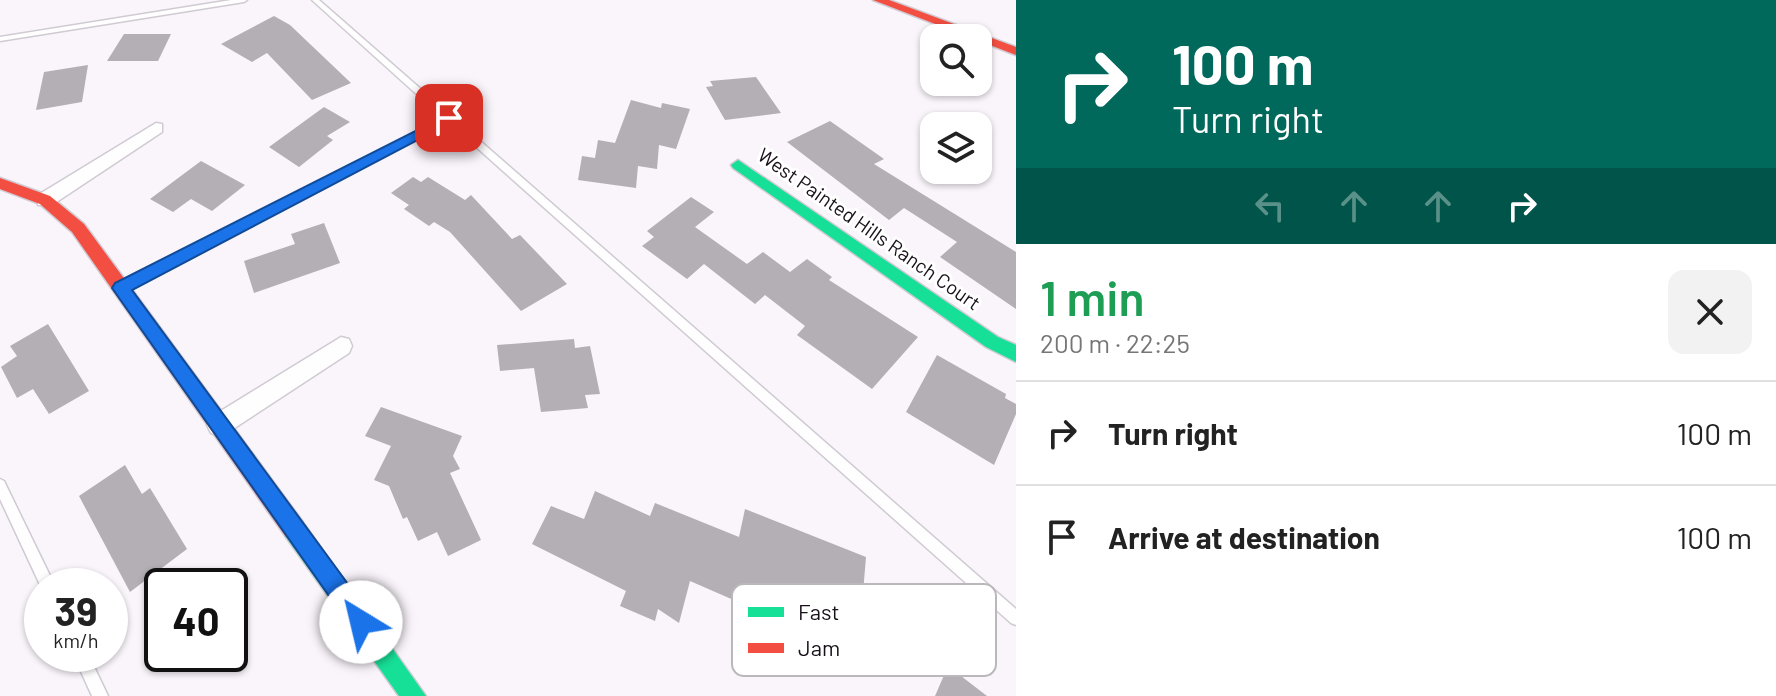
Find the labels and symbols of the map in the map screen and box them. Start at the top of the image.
pin [415,84,483,152]
street label: West Painted Hills Ranch Court [754,142,986,314]
speed limit sign: 40 [144,568,248,672]
position arrow [319,580,403,664]
legend [732,584,996,676]
text: Fast [798,598,840,624]
text: Jam [798,634,840,660]

